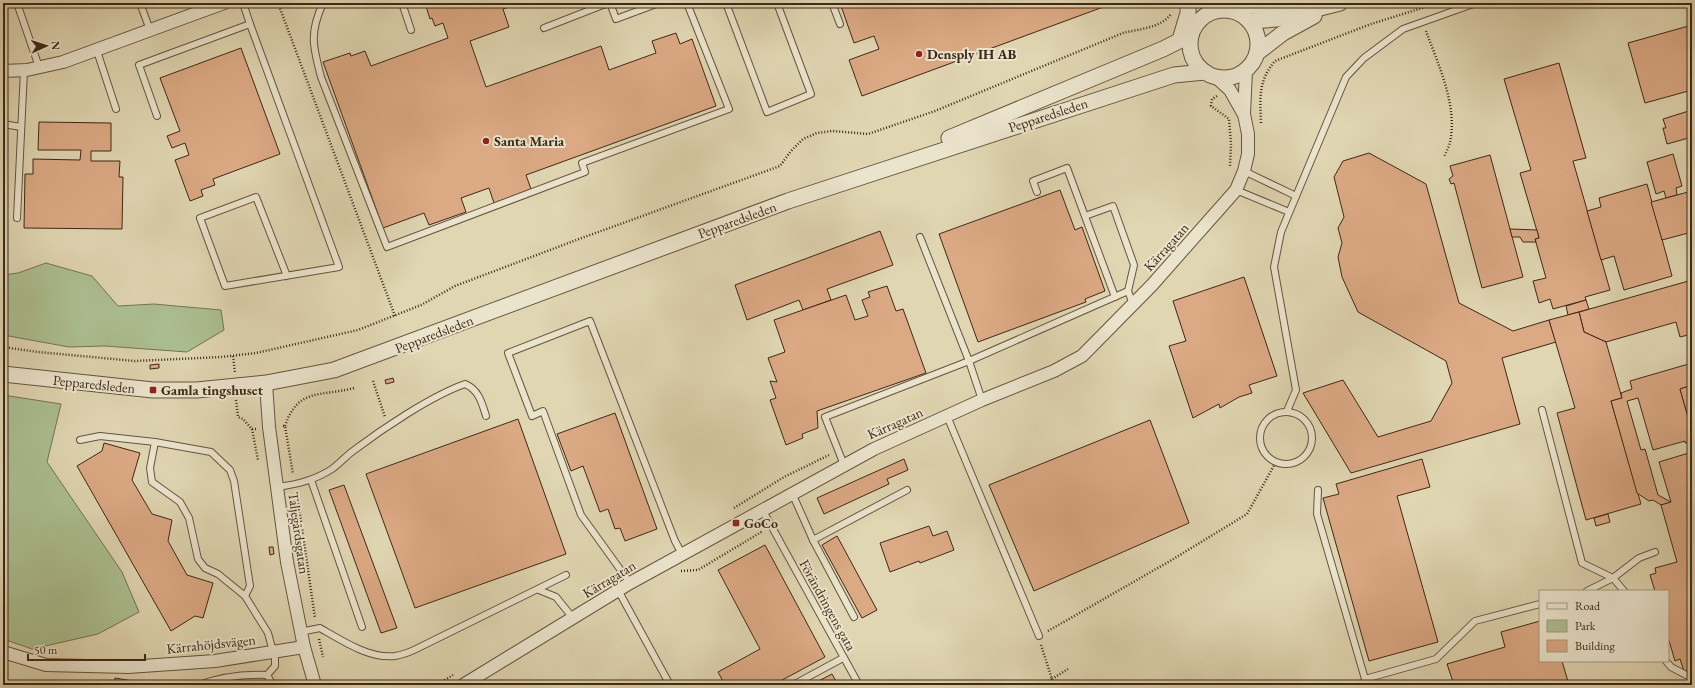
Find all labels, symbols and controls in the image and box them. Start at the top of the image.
north arrow [26,26,66,66]
text: N [49,41,63,50]
place label: Densply IH AB [927,45,1016,63]
marker: Densply IH AB [914,49,924,59]
street label: Pepparedsleden [1006,93,1091,136]
place label: Santa Maria [494,132,565,150]
marker: Santa Maria [481,136,491,146]
street label: Pepparedsleden [695,197,779,243]
street label: Kärragatan [1140,219,1193,275]
street label: Pepparedsleden [392,311,476,357]
street label: Pepparedsleden [52,371,137,397]
place label: Gamla tingshuset [161,381,264,399]
marker: Gamla tingshuset [148,385,158,395]
street label: Kärragatan [864,403,926,443]
street label: Taljegårdsgatan [284,491,314,576]
place label: GoCo [744,514,778,532]
marker: GoCo [731,518,741,528]
street label: Kärragatan [579,556,639,602]
street label: Förändringens gata [795,556,861,654]
legend [1539,590,1669,662]
text: Road [1575,598,1601,614]
text: Park [1575,618,1596,634]
street label: Kärrahöjdsvägen [166,630,257,658]
scale bar [28,636,145,662]
text: Building [1575,638,1616,654]
text: 50 m [34,642,58,658]

